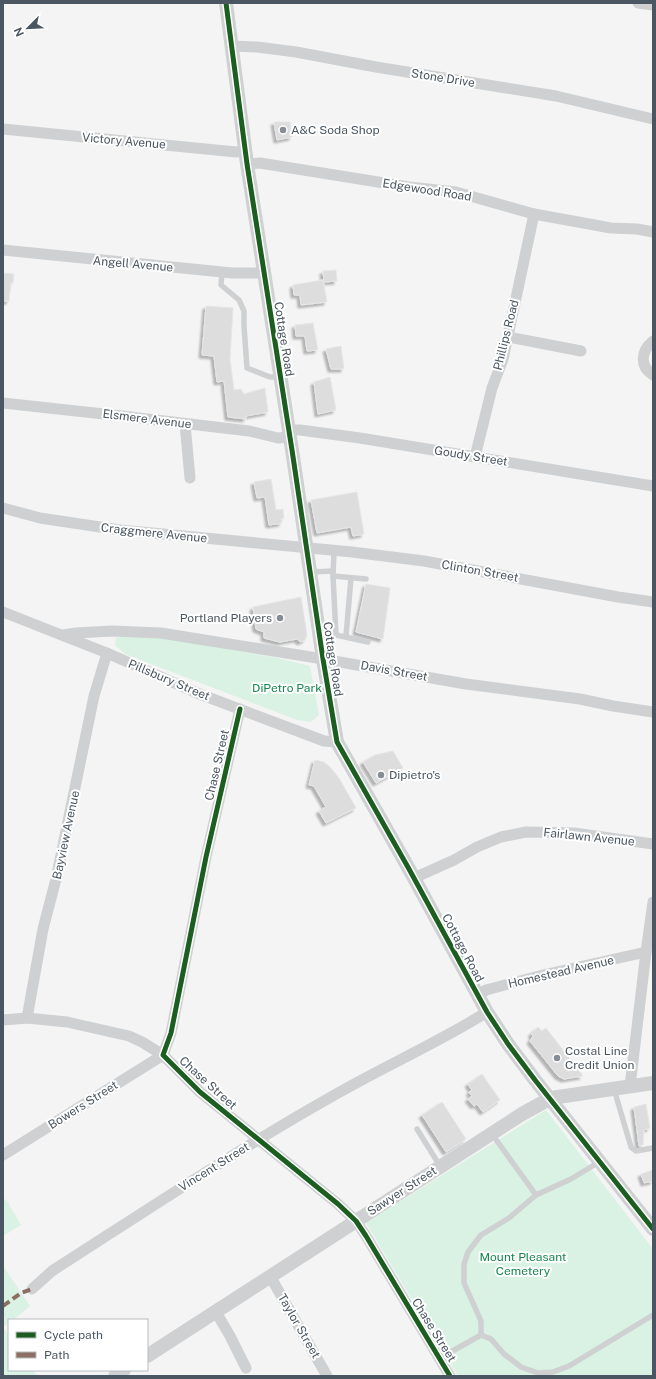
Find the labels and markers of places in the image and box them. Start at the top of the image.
place label: A&C Soda Shop [291,123,380,137]
marker: A&C Soda Shop [278,125,288,135]
place label: Portland Players [180,611,272,625]
marker: Portland Players [275,613,285,623]
place label: Dipietro's [389,768,440,782]
marker: Dipietro's [376,770,386,780]
place label: Costal Line Credit Union [565,1044,635,1072]
marker: Costal Line Credit Union [552,1053,562,1063]

